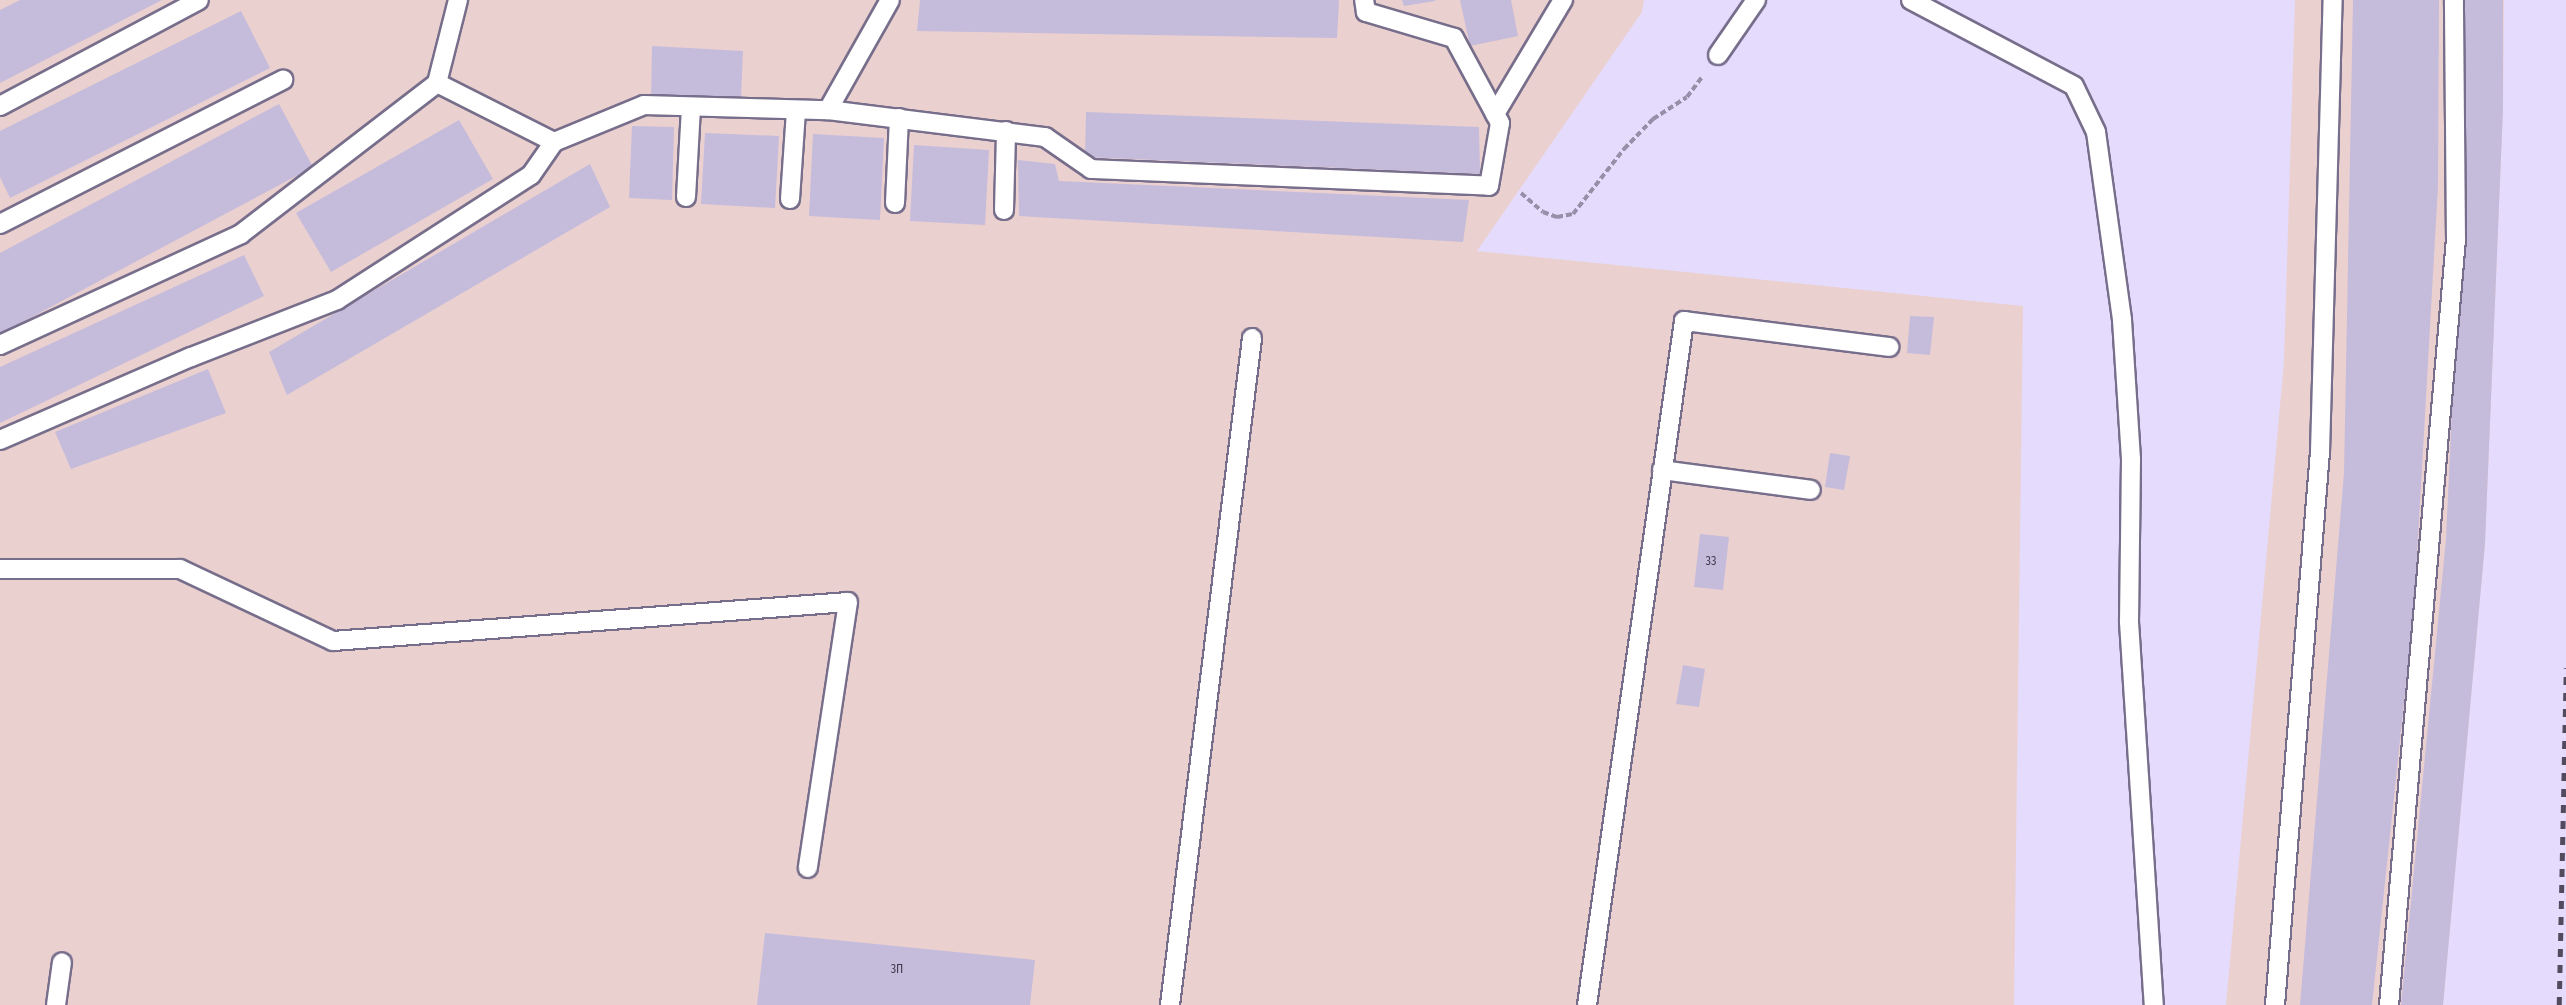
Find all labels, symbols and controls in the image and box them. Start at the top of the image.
house number: 33 [1706,555,1716,569]
house number: 3П [891,963,903,977]

